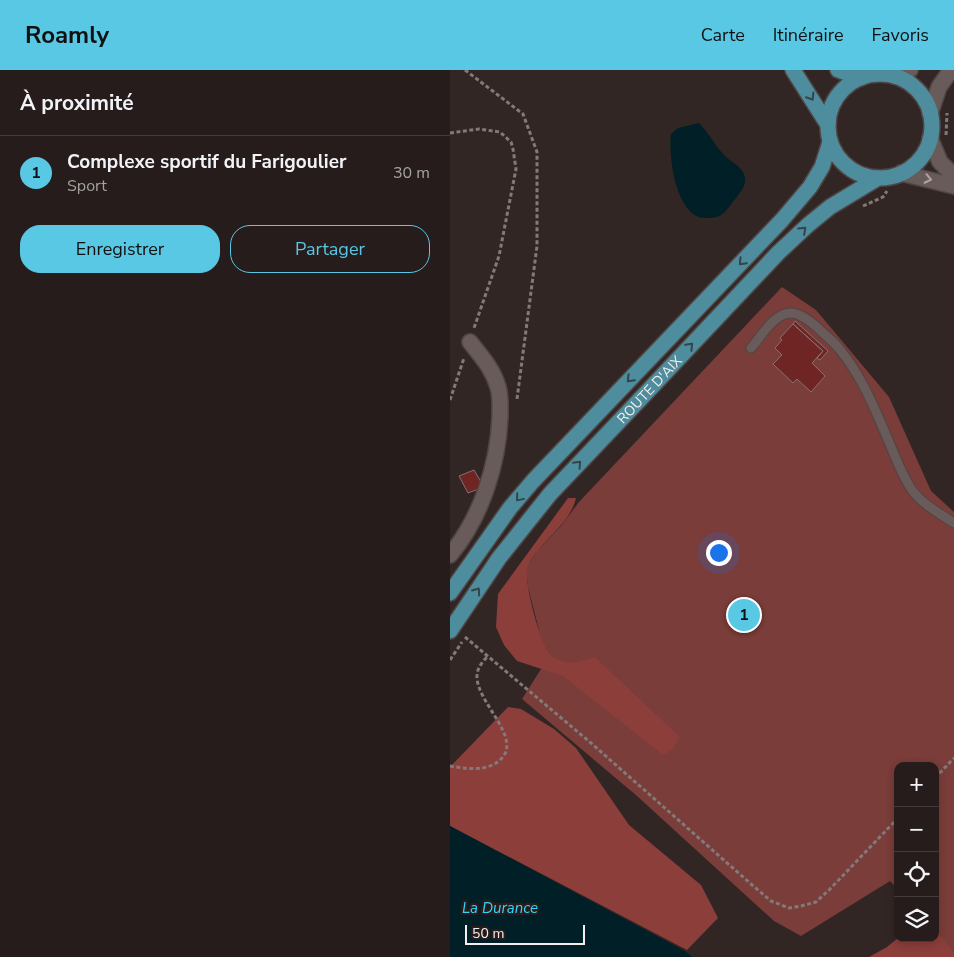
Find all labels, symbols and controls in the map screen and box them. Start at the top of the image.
text: Roamly [25,19,109,51]
text: Carte [701,23,745,47]
text: Itinéraire [773,23,844,47]
text: Favoris [872,23,929,47]
text: À proximité [20,89,134,117]
one-way arrow [804,92,814,101]
text: Complexe sportif du Farigoulier [67,149,346,175]
text: 1 [31,162,41,184]
text: 30 m [393,162,430,184]
one-way arrow [923,173,932,184]
text: Sport [67,175,107,197]
button: Enregistrer [20,225,220,273]
button: Partager [230,225,430,273]
one-way arrow [798,227,807,236]
one-way arrow [739,256,748,265]
one-way arrow [684,343,693,352]
street label: ROUTE D'AIX [613,352,686,428]
one-way arrow [627,373,636,382]
one-way arrow [572,461,581,470]
one-way arrow [516,492,525,501]
your location [706,540,732,566]
one-way arrow [471,587,480,597]
pin: 1 [728,596,760,634]
map controls [894,762,939,942]
button: + [894,762,939,807]
button: − [894,807,939,852]
button: locate [894,852,939,897]
button: layers [894,897,939,942]
water label: La Durance [462,898,538,918]
scale bar [465,922,585,945]
text: 50 m [472,924,504,943]

